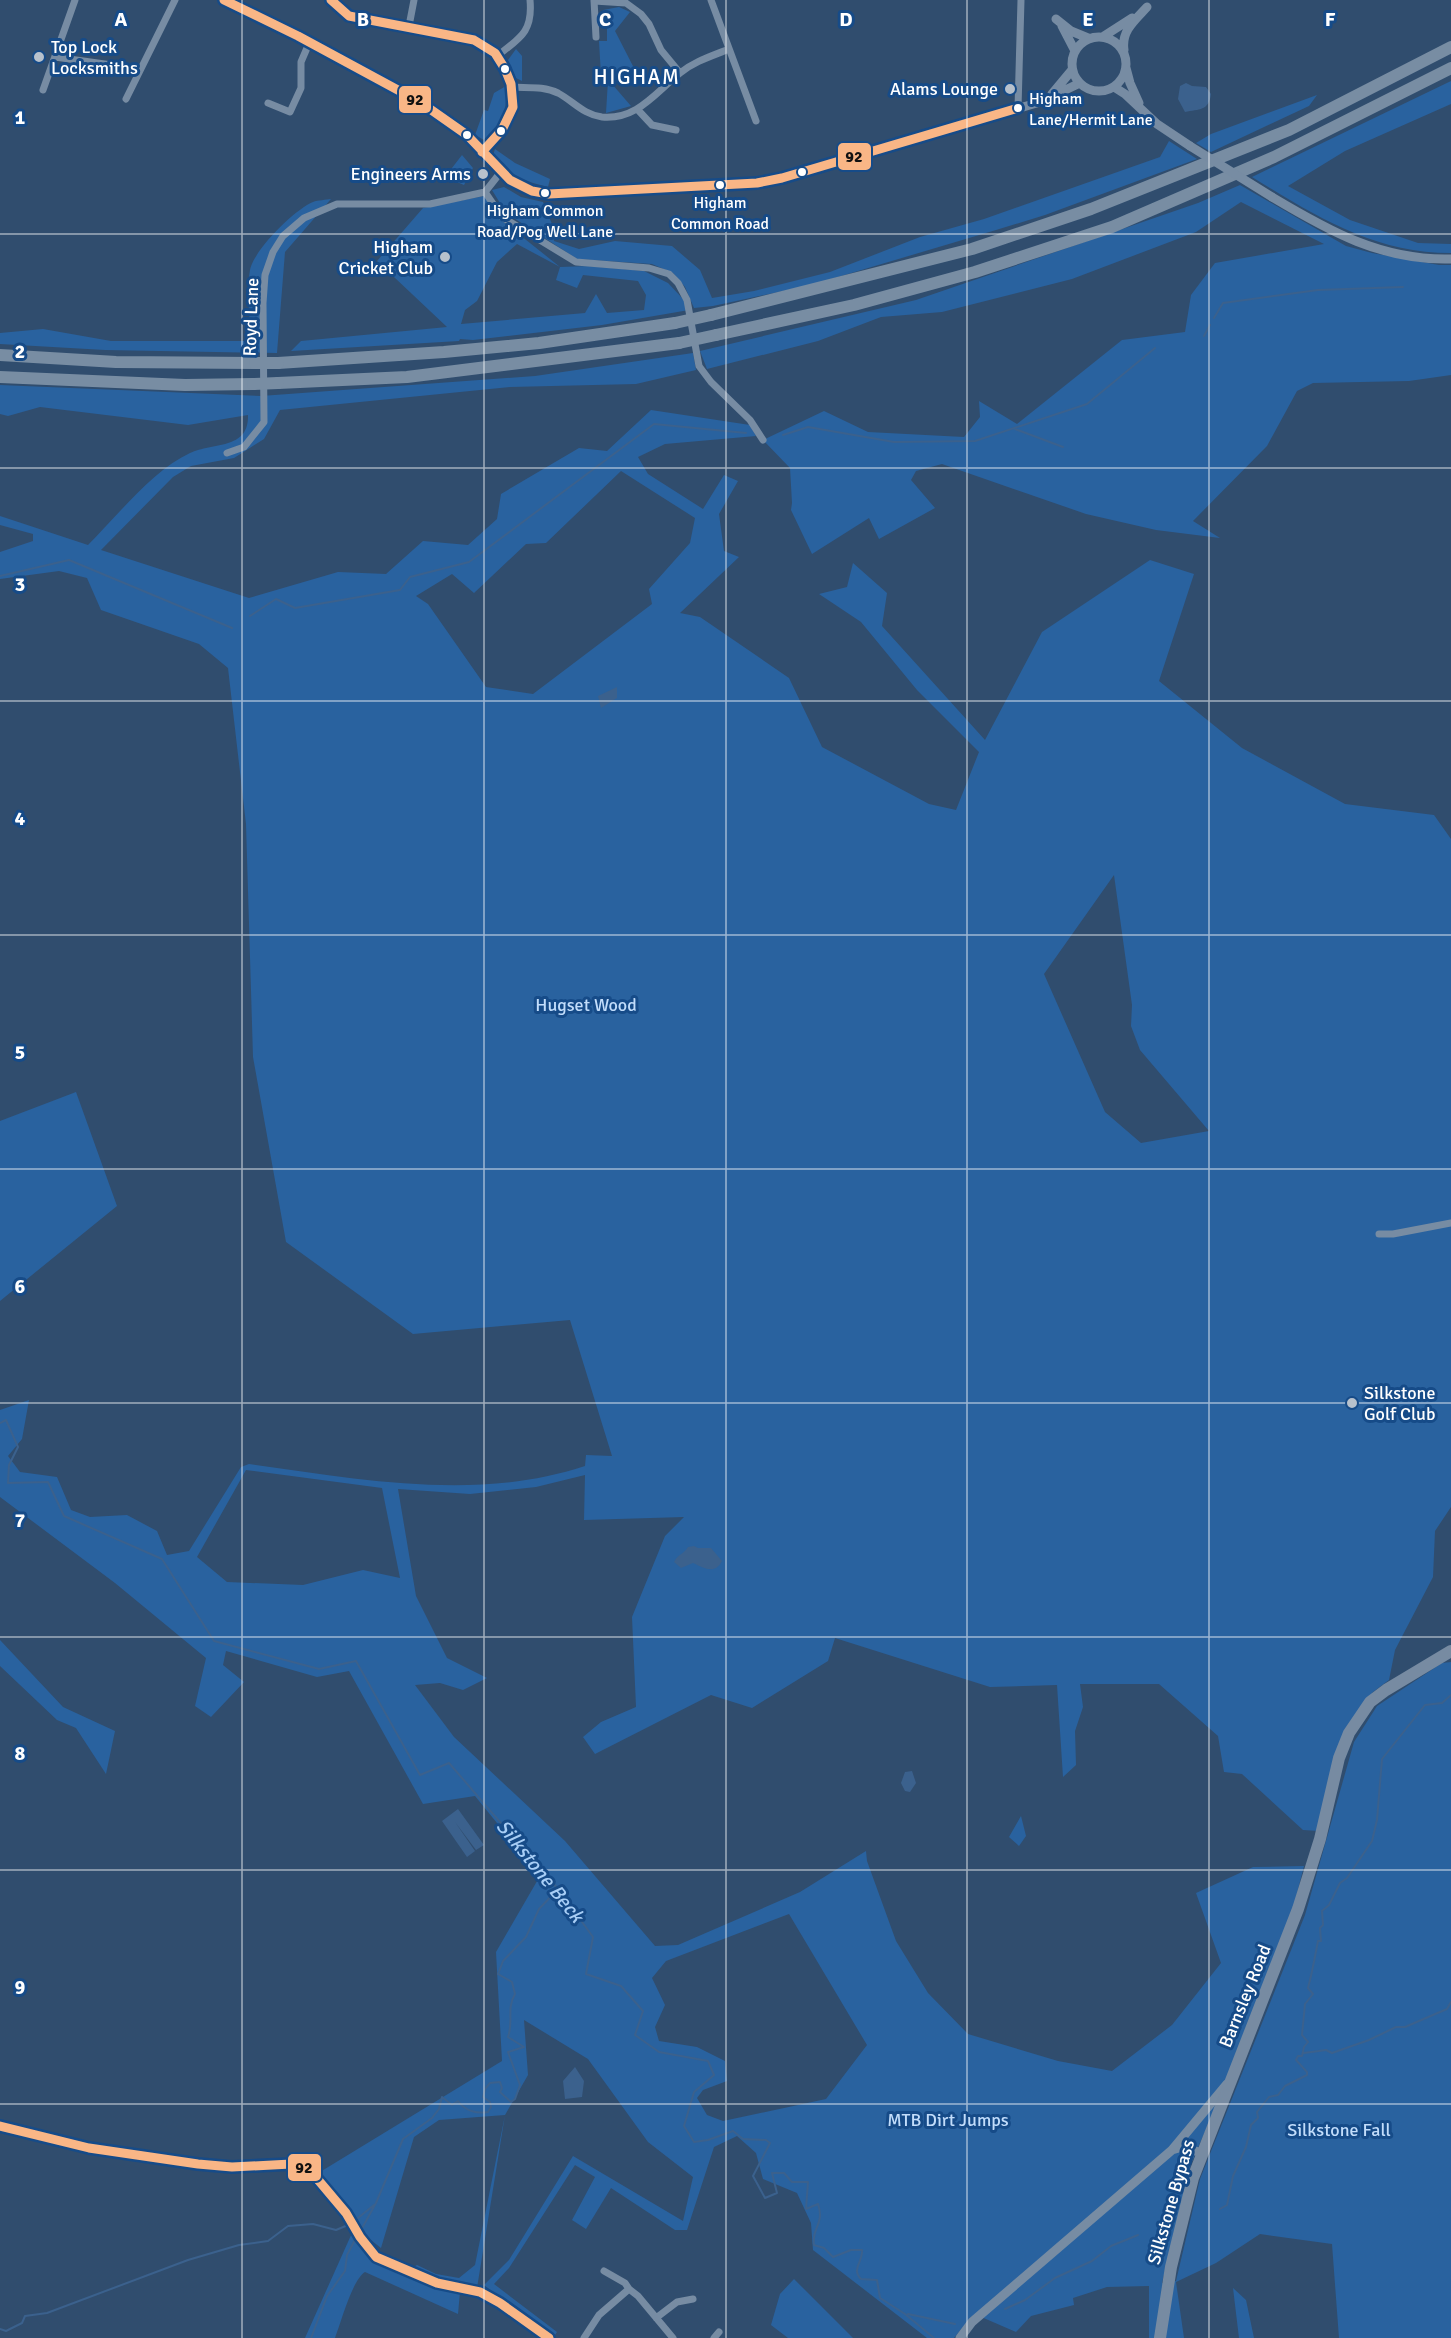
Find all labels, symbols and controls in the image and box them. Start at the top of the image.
text: A [115,7,128,32]
text: B [357,7,369,32]
text: C [599,7,611,32]
text: D [839,7,853,32]
text: E [1082,7,1094,32]
text: F [1325,7,1336,32]
place label: Top Lock Locksmiths [51,36,138,79]
marker: Top Lock Locksmiths [32,50,46,64]
unlabelled marker [499,63,511,75]
district label: HIGHAM [594,64,680,90]
place label: Alams Lounge [890,78,998,100]
marker: Alams Lounge [1003,82,1017,96]
line badge: 92 [398,85,432,114]
place label: Higham Lane/Hermit Lane [1029,89,1153,130]
text: 92 [406,90,424,110]
marker: Higham Lane/Hermit Lane [1012,102,1024,114]
text: 1 [15,105,26,130]
unlabelled marker [495,125,507,137]
unlabelled marker [461,129,473,141]
line badge: 92 [837,142,872,171]
text: 92 [845,147,863,167]
place label: Engineers Arms [351,163,471,185]
unlabelled marker [796,166,808,178]
marker: Engineers Arms [476,167,490,181]
marker: Higham Common Road [714,179,726,191]
marker: Higham Common Road/Pog Well Lane [539,187,551,199]
place label: Higham Common Road [671,193,769,234]
place label: Higham Common Road/Pog Well Lane [477,201,613,242]
place label: Higham Cricket Club [339,236,433,279]
marker: Higham Cricket Club [438,250,452,264]
street label: Royd Lane [239,277,263,357]
text: 2 [15,339,25,364]
text: 3 [15,572,25,597]
text: 4 [15,806,26,831]
park label: Hugset Wood [535,994,637,1016]
text: 5 [15,1040,25,1065]
text: 6 [15,1274,26,1299]
place label: Silkstone Golf Club [1364,1382,1435,1425]
marker: Silkstone Golf Club [1345,1396,1359,1410]
text: 7 [15,1508,26,1533]
text: 8 [15,1741,26,1766]
water label: Silkstone Beck [491,1814,590,1929]
street label: Barnsley Road [1214,1941,1276,2051]
text: 9 [15,1975,26,2000]
park label: MTB Dirt Jumps [887,2109,1009,2131]
park label: Silkstone Fall [1287,2119,1391,2141]
street label: Silkstone Bypass [1143,2137,1199,2267]
line badge: 92 [287,2153,322,2182]
text: 92 [295,2158,313,2178]

